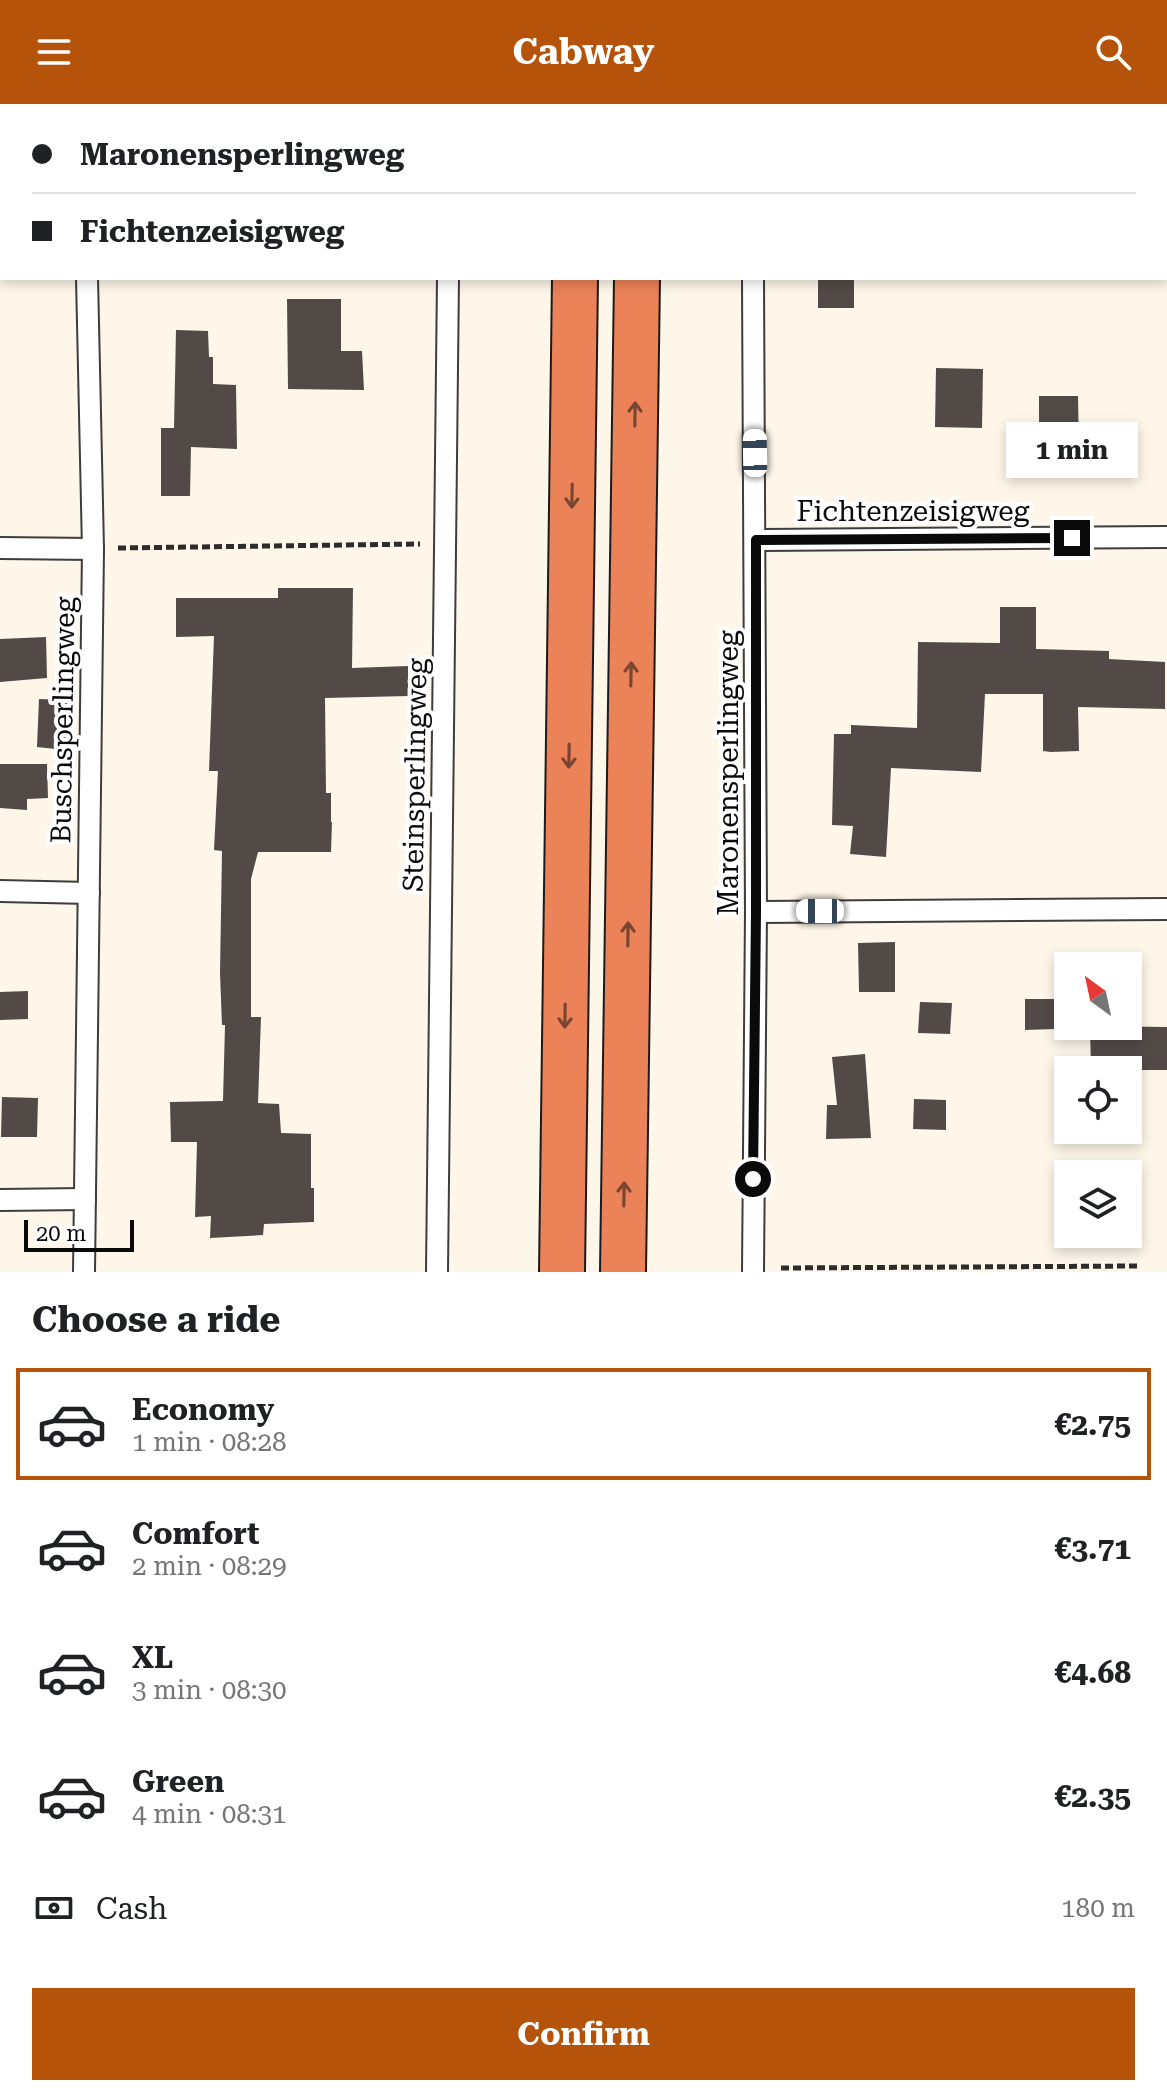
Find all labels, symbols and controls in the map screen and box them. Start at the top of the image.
icon: menu [32,30,76,74]
icon: search [1091,30,1135,74]
text: Cabway [512,31,655,73]
text: Maronensperlingweg [80,137,404,172]
text: Fichtenzeisigweg [80,214,344,249]
one-way arrow [627,401,643,428]
callout: 1 min [1006,422,1138,478]
car [743,429,767,477]
text: 1 min [1036,435,1108,465]
one-way arrow [564,482,580,509]
street label: Fichtenzeisigweg [797,495,1030,528]
route end [1054,520,1090,556]
street label: Buschsperlingweg [44,596,82,844]
street label: Maronensperlingweg [712,630,745,916]
street label: Steinsperlingweg [396,658,434,892]
one-way arrow [623,661,639,688]
one-way arrow [561,742,576,769]
car [796,899,844,923]
one-way arrow [620,921,635,948]
north arrow [1054,952,1142,1040]
map controls [1054,952,1142,1248]
one-way arrow [557,1002,573,1029]
button: locate [1054,1056,1142,1144]
button: layers [1054,1160,1142,1248]
route start [735,1161,771,1197]
one-way arrow [616,1181,632,1208]
scale bar [24,1216,134,1252]
text: 20 m [36,1221,86,1246]
text: Choose a ride [32,1299,280,1341]
icon: car [36,1388,108,1460]
text: Economy [132,1392,274,1427]
text: €2.75 [1054,1407,1131,1442]
text: 1 min · 08:28 [132,1427,287,1457]
icon: car [36,1512,108,1584]
text: Comfort [132,1516,259,1551]
text: €3.71 [1054,1531,1131,1566]
text: 2 min · 08:29 [132,1551,287,1581]
icon: car [36,1636,108,1708]
text: XL [132,1640,173,1675]
text: €4.68 [1054,1655,1131,1690]
text: 3 min · 08:30 [132,1675,287,1705]
icon: car [36,1760,108,1832]
text: Green [132,1764,224,1799]
text: €2.35 [1054,1779,1131,1814]
text: 4 min · 08:31 [132,1799,287,1829]
icon: cash [32,1886,76,1930]
text: Cash [96,1891,167,1926]
text: 180 m [1061,1893,1135,1923]
button: Confirm [32,1988,1135,2080]

